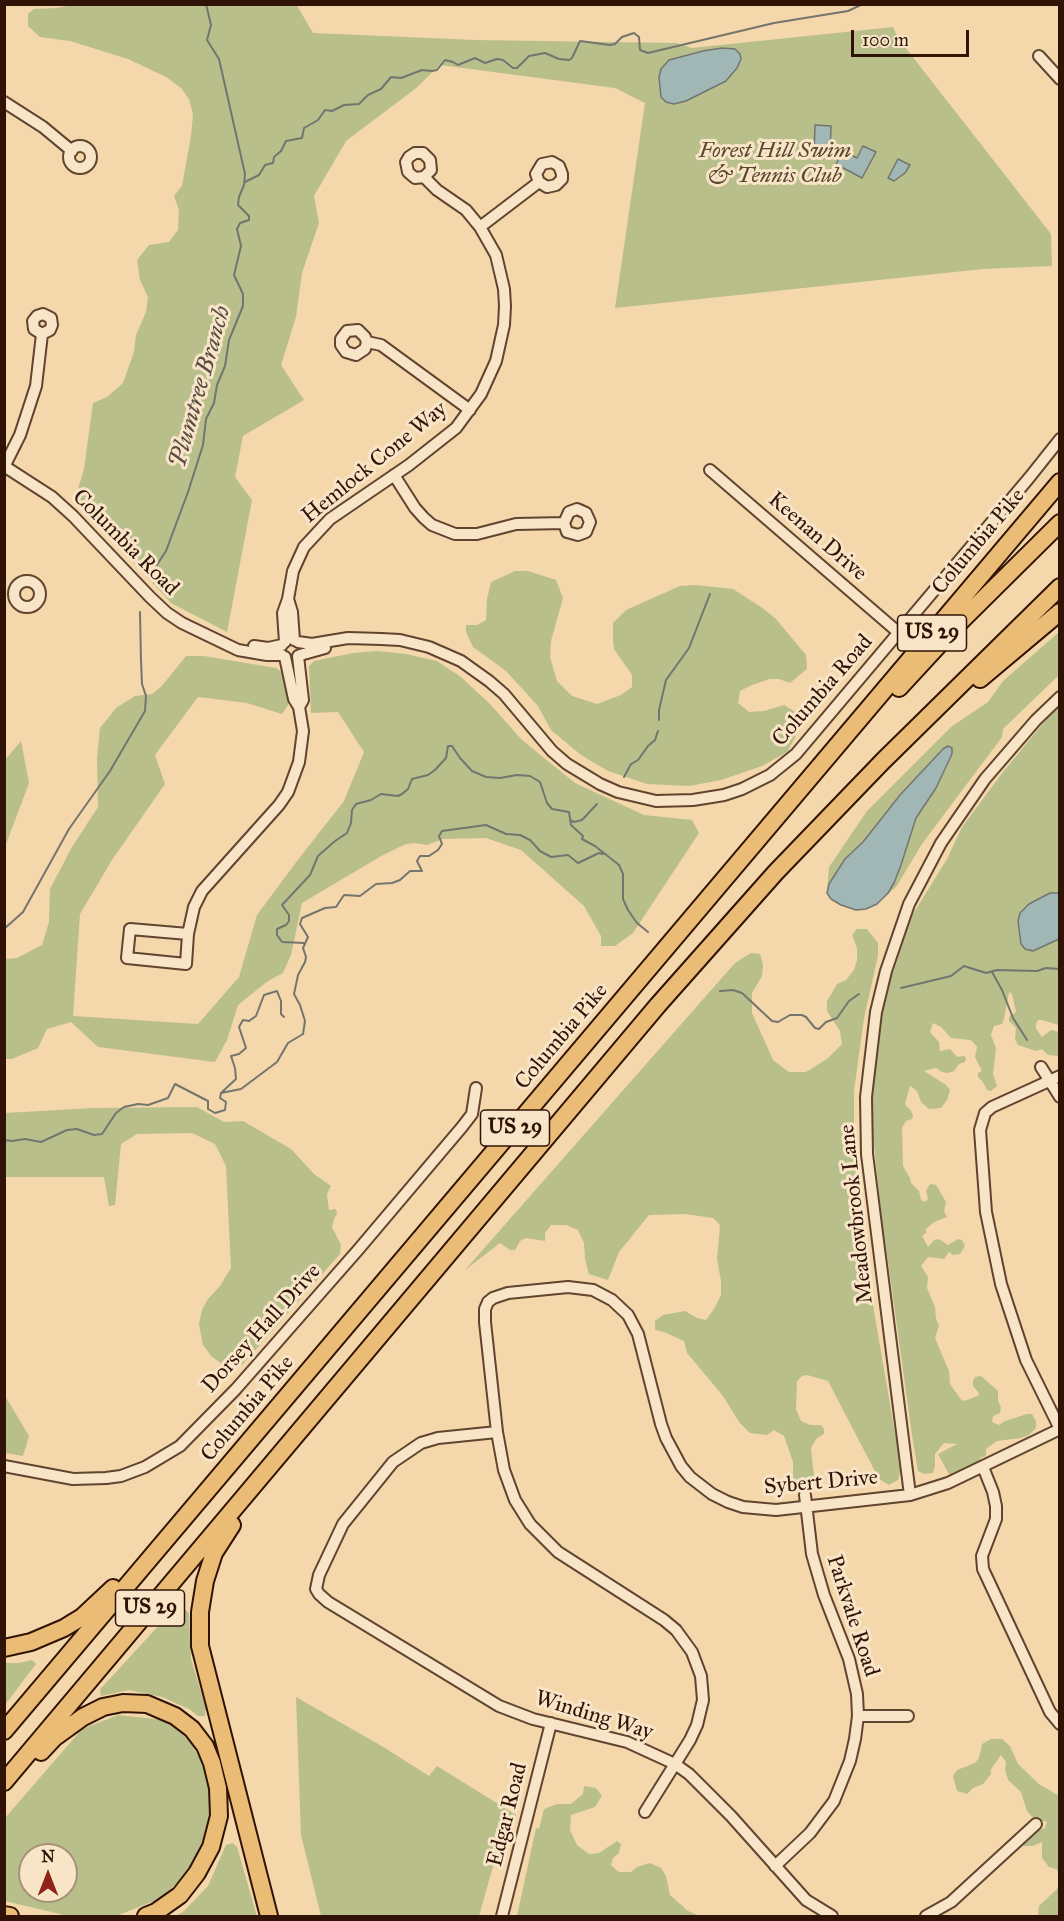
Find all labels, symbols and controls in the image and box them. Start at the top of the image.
scale bar [854,18,972,56]
text: 100 m [862,29,909,51]
park label: Forest Hill Swim & Tennis Club [699,139,851,190]
water label: Plumtree Branch [164,303,238,471]
street label: Hemlock Cone Way [297,396,453,530]
street label: Columbia Pike [927,483,1031,601]
street label: Columbia Road [66,484,184,602]
street label: Keenan Drive [762,487,872,587]
road number: US 29 [898,615,966,651]
street label: Columbia Road [767,630,879,752]
street label: Columbia Pike [510,978,614,1096]
road number: US 29 [480,1110,550,1146]
street label: Meadowbrook Lane [834,1123,880,1305]
street label: Dorsey Hall Drive [197,1259,327,1399]
street label: Columbia Pike [196,1350,300,1468]
street label: Sybert Drive [763,1465,879,1501]
street label: Parkvale Road [820,1552,884,1680]
road number: US 29 [116,1590,184,1626]
street label: Winding Way [532,1686,656,1746]
street label: Edgar Road [482,1760,534,1870]
north arrow [18,1843,78,1903]
text: N [41,1847,55,1866]

